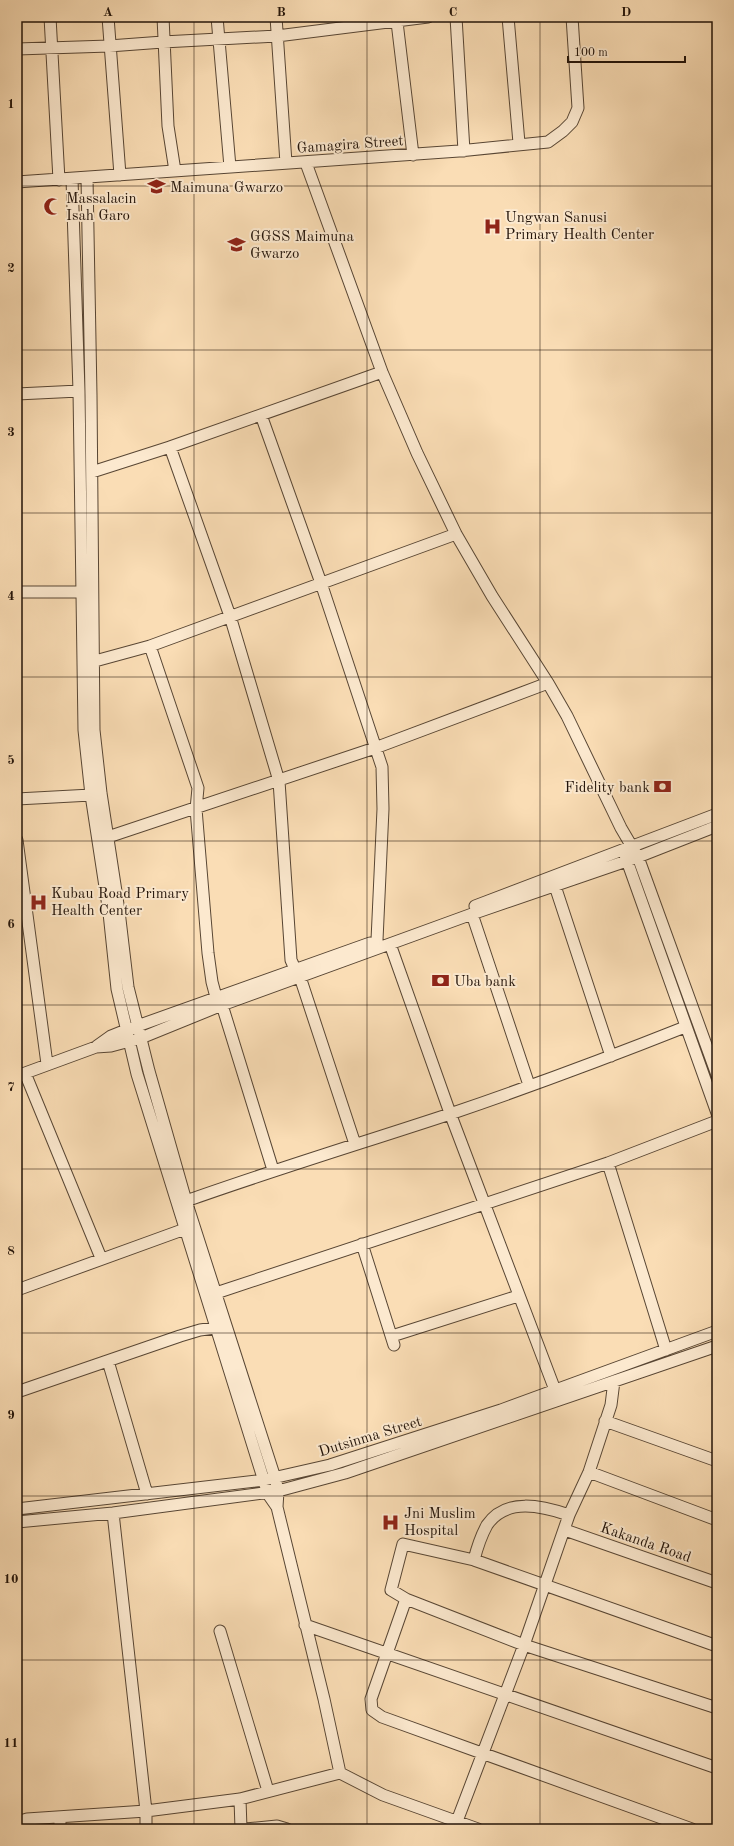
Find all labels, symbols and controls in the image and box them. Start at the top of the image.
text: A [103,6,113,19]
text: B [276,6,286,19]
text: C [449,6,457,19]
text: D [621,6,631,19]
scale bar [568,38,685,64]
text: 100 m [574,47,608,59]
text: 1 [7,98,15,111]
street label: Gamagira Street [296,134,404,157]
school or university icon: Maimuna Gwarzo [147,177,167,197]
place label: Maimuna Gwarzo [170,181,283,196]
place label: Massalacin Isah Garo [66,192,137,224]
mosque icon: Massalacin Isah Garo [43,197,63,217]
place label: Ungwan Sanusi Primary Health Center [505,211,654,243]
hospital icon: Ungwan Sanusi Primary Health Center [482,216,502,236]
place label: GGSS Maimuna Gwarzo [250,230,354,262]
school or university icon: GGSS Maimuna Gwarzo [227,235,247,255]
text: 2 [7,262,15,275]
text: 3 [7,426,15,439]
text: 4 [7,590,15,603]
text: 5 [7,754,15,767]
bank icon: Fidelity bank [653,777,673,797]
place label: Fidelity bank [565,781,650,796]
place label: Kubau Road Primary Health Center [51,887,189,919]
hospital icon: Kubau Road Primary Health Center [28,892,48,912]
text: 6 [7,918,15,931]
bank icon: Uba bank [431,971,451,991]
place label: Uba bank [454,975,516,990]
text: 7 [7,1081,15,1094]
text: 8 [7,1245,15,1258]
text: 9 [7,1409,15,1422]
street label: Dutsinma Street [317,1415,424,1460]
place label: Jni Muslim Hospital [404,1507,476,1539]
hospital icon: Jni Muslim Hospital [381,1512,401,1532]
street label: Kakanda Road [598,1521,693,1566]
text: 10 [3,1573,19,1586]
text: 11 [3,1737,19,1750]

